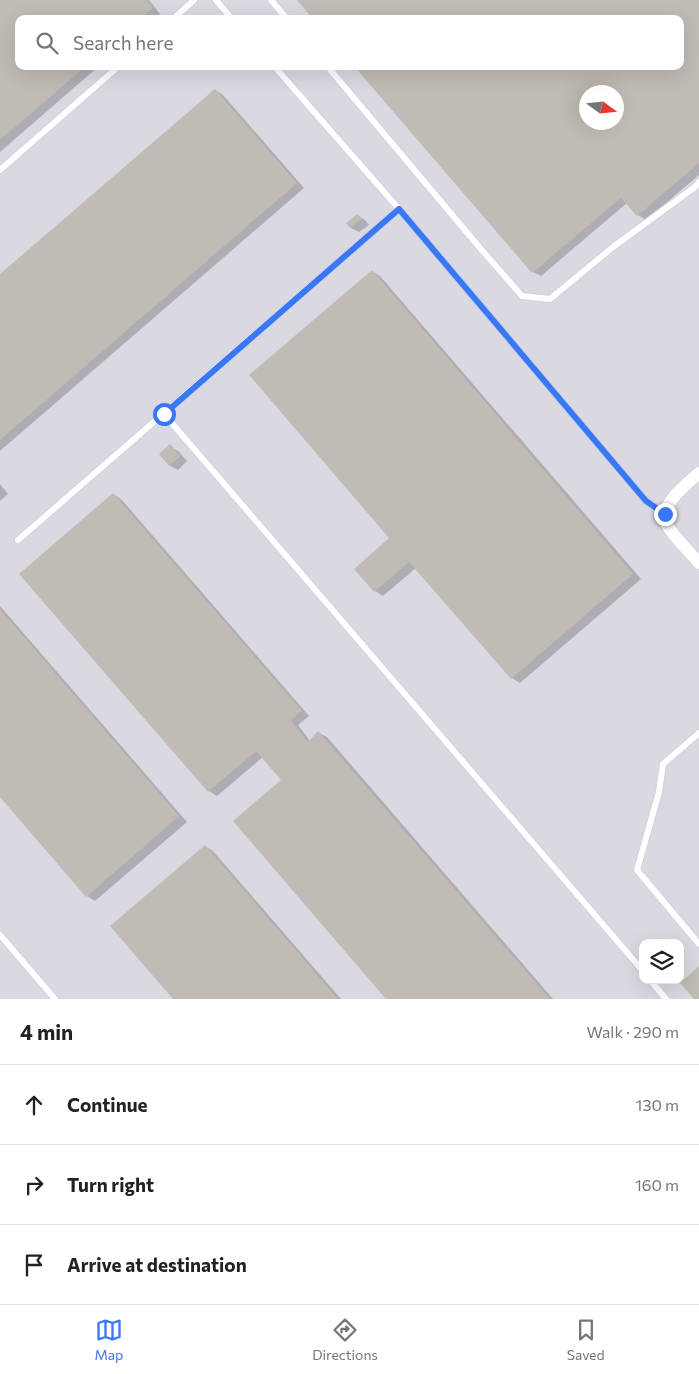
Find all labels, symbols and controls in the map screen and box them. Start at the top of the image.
search box [15,15,684,70]
icon: search [33,29,61,57]
text: Search here [73,31,173,54]
north arrow [579,85,624,130]
route start [153,403,176,426]
route end [654,503,677,526]
map controls [639,939,684,984]
button: layers [639,939,684,984]
text: 4 min [20,1019,73,1044]
text: Walk · 290 m [587,1022,679,1041]
icon: ahead [20,1091,48,1119]
text: Continue [67,1093,147,1116]
text: 130 m [636,1095,679,1114]
icon: right [20,1171,48,1199]
text: Turn right [67,1173,154,1196]
text: 160 m [635,1175,679,1194]
icon: arrive [20,1251,48,1279]
text: Arrive at destination [67,1253,247,1276]
tab: Map [94,1316,123,1363]
tab: Directions [312,1316,378,1363]
tab: Saved [567,1316,605,1363]

